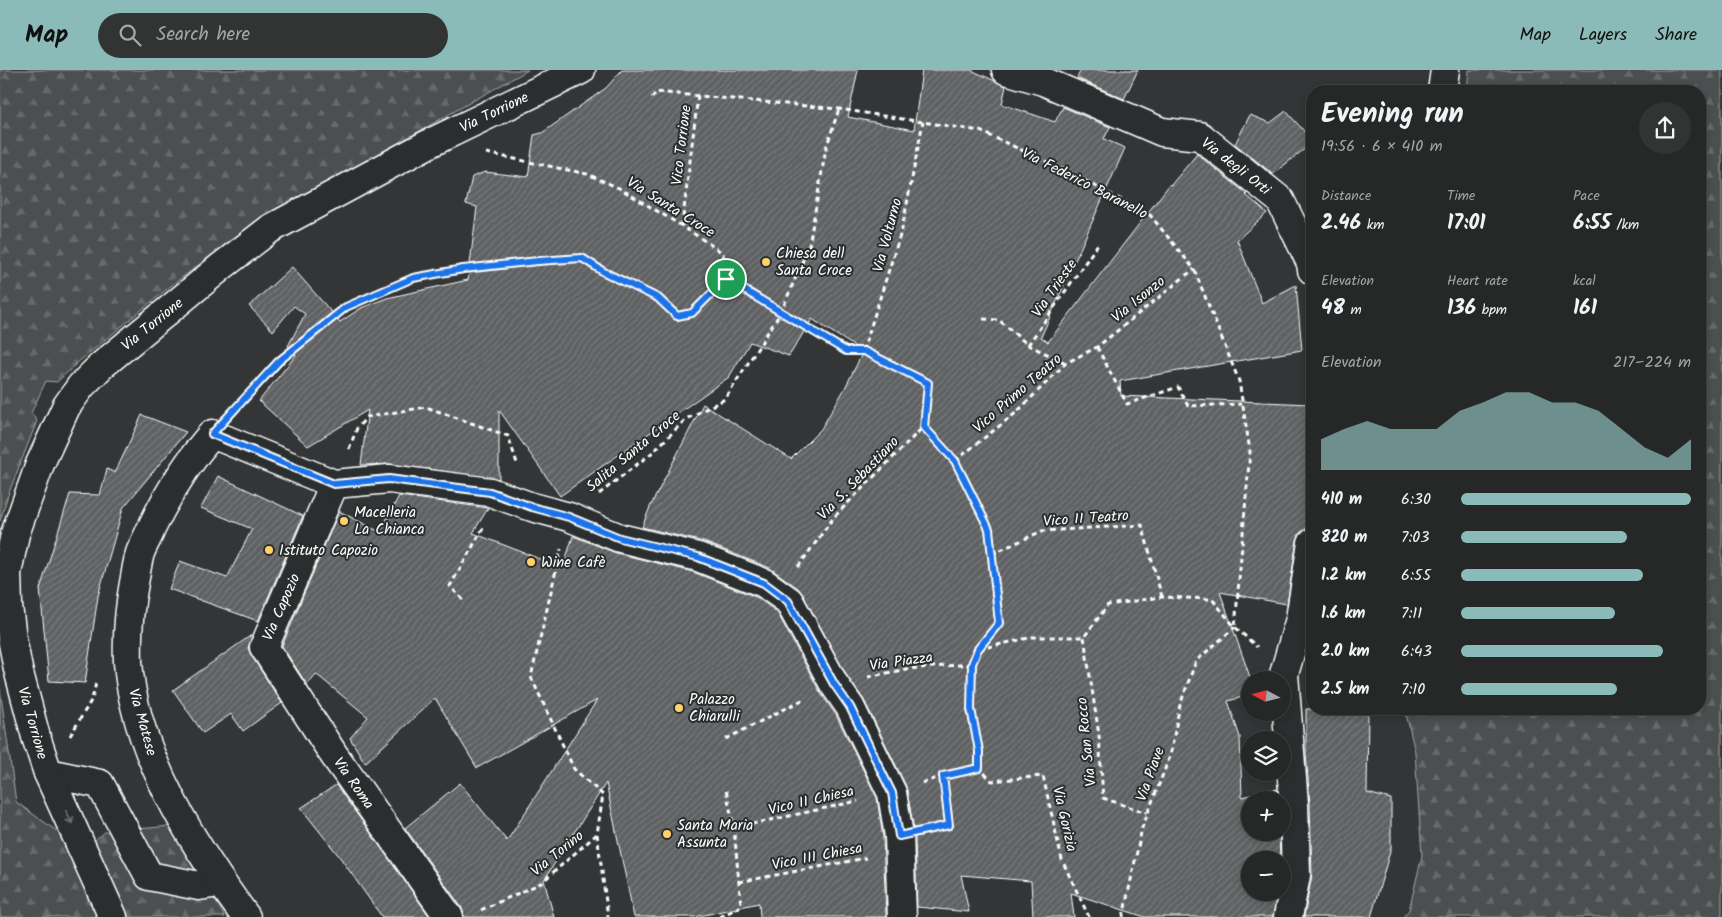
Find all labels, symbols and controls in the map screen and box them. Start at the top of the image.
search box [98,13,448,58]
text: Map [25,16,68,55]
text: Search here [156,20,250,50]
icon: search [116,21,144,49]
text: Map [1520,21,1551,50]
text: Layers [1579,21,1627,50]
text: Share [1655,21,1697,50]
street label: Via Torrione [456,86,533,140]
text: Evening run [1321,92,1464,137]
button: share [1639,102,1691,154]
street label: Vico Torrione [665,103,699,187]
street label: Via degli Orti [1195,132,1277,203]
text: 19:56 · 6 × 410 m [1321,134,1442,159]
street label: Via Federico Baranello [1017,142,1152,226]
street label: Via Santa Croce [621,171,720,245]
text: Distance [1321,185,1371,207]
text: Time [1447,185,1475,207]
text: Pace [1573,185,1600,207]
street label: Via Volturno [867,195,909,275]
text: 2.46 [1321,207,1361,240]
text: 17:01 [1447,207,1486,240]
text: 6:55 [1573,207,1611,240]
text: km [1361,214,1384,236]
text: /km [1611,214,1639,236]
place label: Chiesa dell Santa Croce [776,242,852,283]
street label: Via Trieste [1026,254,1084,323]
marker: Chiesa dell Santa Croce [760,256,772,268]
pin [705,258,747,300]
icon: arrive [712,265,740,293]
street label: Via Isonzo [1106,270,1171,329]
text: Elevation [1321,270,1374,292]
text: Heart rate [1447,270,1508,292]
text: kcal [1573,270,1596,292]
street label: Via Torrione [116,292,189,358]
text: 48 [1321,292,1345,325]
text: 136 [1447,292,1476,325]
text: 161 [1573,292,1597,325]
text: m [1345,299,1362,321]
text: bpm [1476,299,1507,321]
street label: Vico Primo Teatro [968,348,1068,439]
text: Elevation [1321,350,1382,375]
text: 217–224 m [1613,350,1691,375]
street label: Salita Santa Croce [581,405,686,499]
street label: Via S. Sebastiano [812,431,905,526]
text: 410 m [1321,487,1362,512]
text: 6:30 [1401,487,1431,512]
place label: Macelleria La Chianca [354,501,425,542]
street label: Vico II Teatro [1042,504,1130,534]
marker: Macelleria La Chianca [338,515,350,527]
text: 820 m [1321,525,1367,550]
text: 7:03 [1401,525,1429,550]
place label: Istituto Capozio [279,539,378,563]
marker: Istituto Capozio [263,544,275,556]
place label: Wine Cafè [541,551,606,575]
marker: Wine Cafè [525,556,537,568]
text: 1.2 km [1321,563,1366,588]
text: 6:55 [1401,563,1431,588]
street label: Via Capozio [256,570,308,645]
text: 1.6 km [1321,601,1365,626]
text: 7:11 [1401,601,1422,626]
text: 2.0 km [1321,639,1369,664]
text: 6:43 [1401,639,1432,664]
street label: Via Piazza [868,646,934,678]
north arrow [1241,671,1291,721]
map controls [1241,671,1291,901]
text: 2.5 km [1321,677,1369,702]
text: 7:10 [1401,677,1425,702]
street label: Via Torrione [10,684,54,763]
street label: Via Matese [121,686,163,759]
place label: Palazzo Chiarulli [689,688,741,729]
street label: Via San Rocco [1070,696,1104,788]
marker: Palazzo Chiarulli [673,702,685,714]
button: layers [1241,731,1291,781]
street label: Via Piave [1130,743,1172,805]
street label: Via Roma [326,752,380,815]
street label: Vico II Chiesa [766,779,856,822]
street label: Via Gorizia [1045,784,1083,854]
button: + [1241,791,1291,841]
one-way arrow [64,809,74,824]
place label: Santa Maria Assunta [677,814,753,855]
street label: Via Torino [526,825,590,883]
marker: Santa Maria Assunta [661,828,673,840]
street label: Vico III Chiesa [770,836,865,878]
button: − [1241,851,1291,901]

